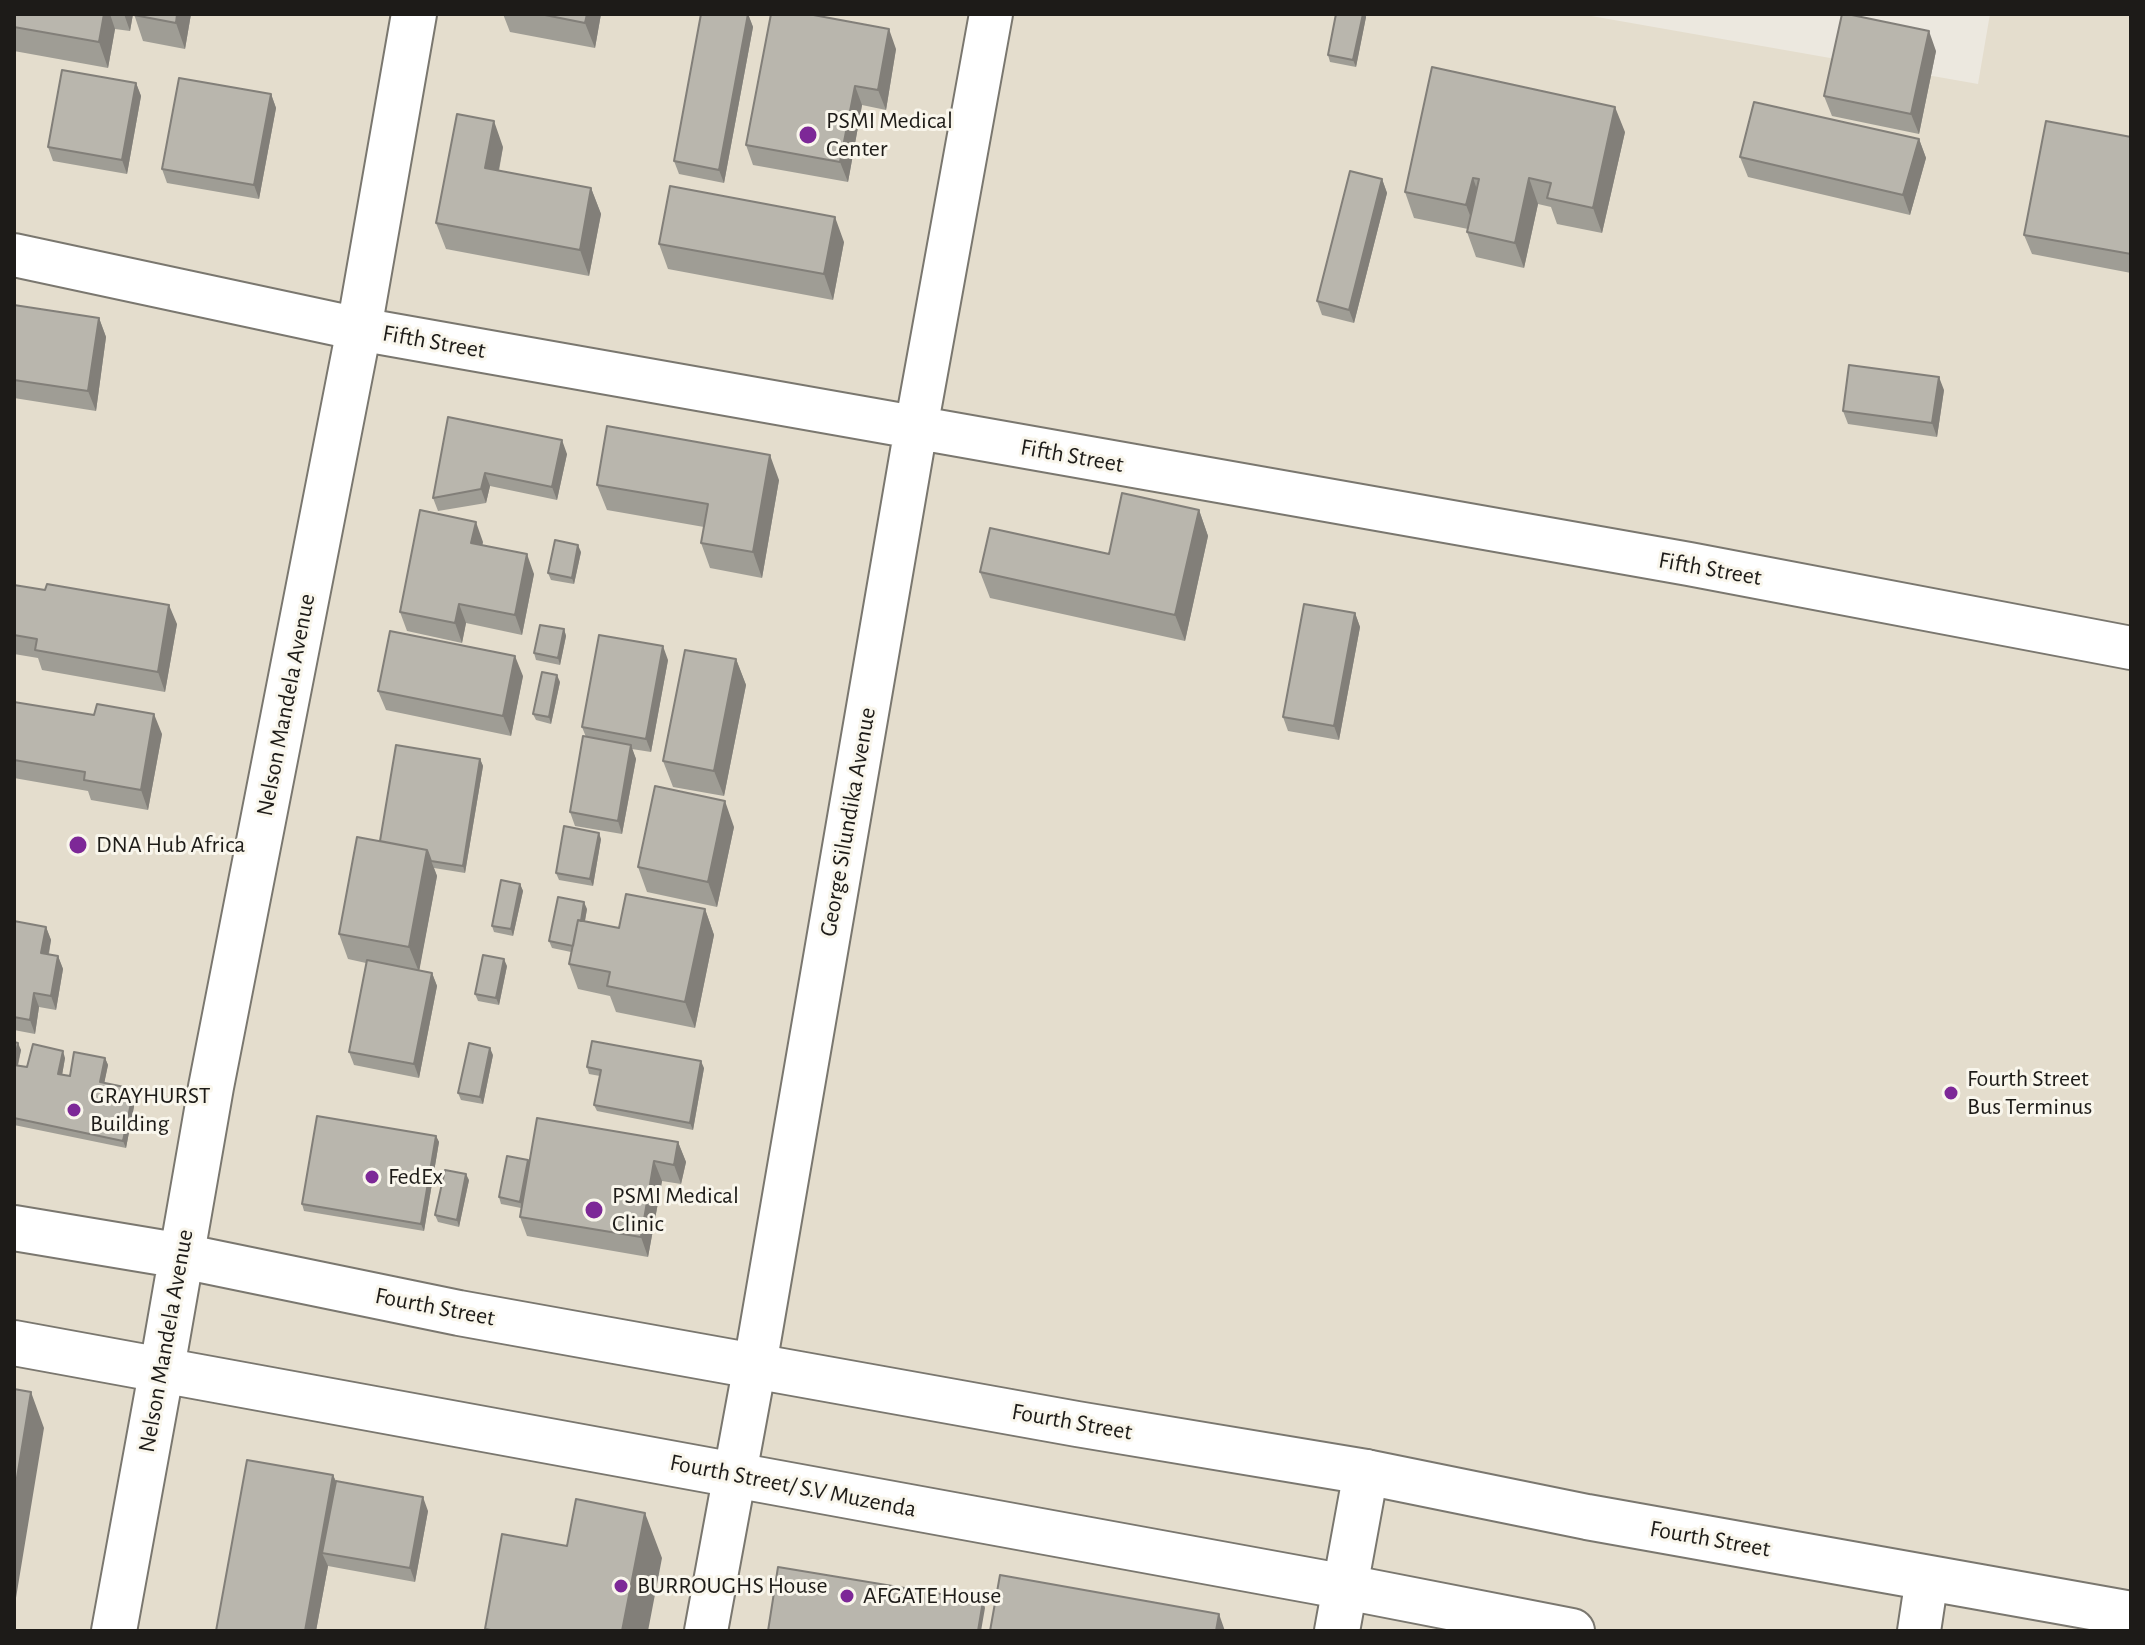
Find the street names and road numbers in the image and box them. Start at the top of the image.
street label: Fifth Street [380,319,488,365]
street label: Fifth Street [1018,433,1126,479]
street label: Fifth Street [1656,546,1764,592]
street label: Nelson Mandela Avenue [250,591,322,819]
street label: George Silundika Avenue [814,705,882,939]
street label: Nelson Mandela Avenue [132,1227,200,1455]
street label: Fourth Street [373,1281,497,1333]
street label: Fourth Street [1010,1397,1134,1447]
street label: Fourth Street/ S.V Muzenda [667,1448,919,1524]
street label: Fourth Street [1648,1514,1772,1564]

